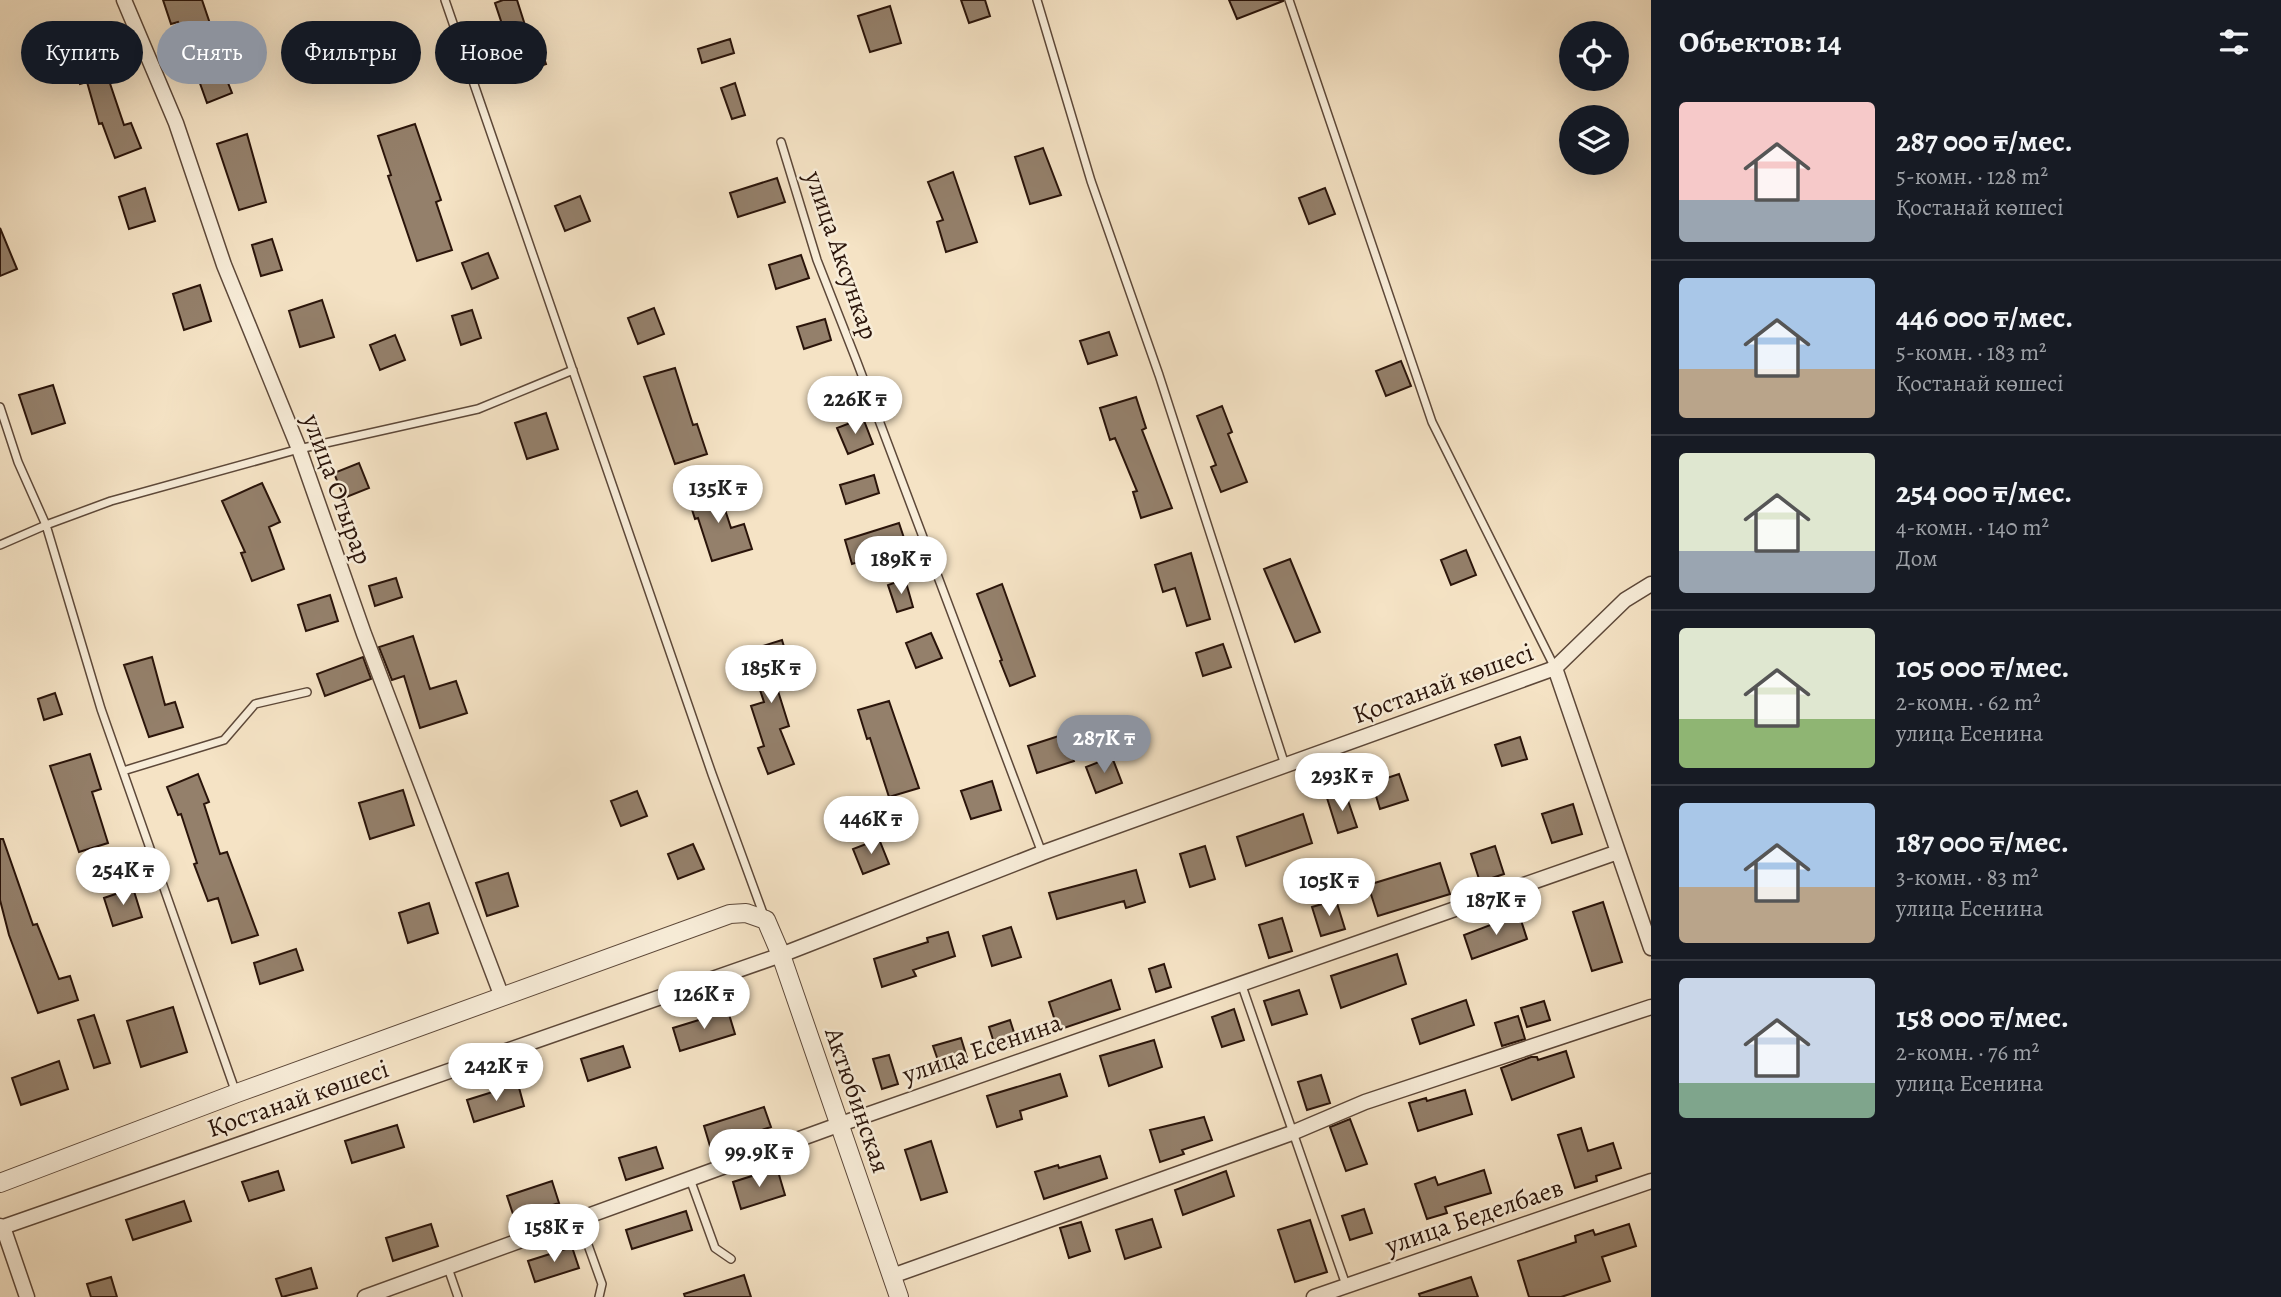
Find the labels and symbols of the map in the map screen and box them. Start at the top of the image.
street label: улица Аксункар [796,165,887,344]
pin: 226K ₸ [798,376,912,436]
street label: улица Отырар [294,408,381,569]
pin: 135K ₸ [661,466,775,525]
pin: 189K ₸ [844,536,958,596]
street label: Қостанай көшесі [1348,635,1538,732]
pin: 185K ₸ [714,646,828,705]
pin: 287K ₸ [1047,716,1161,775]
pin: 293K ₸ [1285,754,1399,813]
pin: 446K ₸ [814,796,928,856]
pin: 254K ₸ [66,848,180,907]
pin: 105K ₸ [1272,858,1386,918]
pin: 187K ₸ [1439,878,1553,937]
pin: 126K ₸ [647,972,761,1031]
street label: улица Есенина [897,1005,1067,1092]
street label: Актюбинская [816,1022,899,1178]
pin: 242K ₸ [439,1044,553,1103]
street label: Қостанай көшесі [203,1051,393,1146]
pin: 99.9K ₸ [694,1130,824,1189]
street label: улица Беделбаев [1379,1170,1568,1264]
pin: 158K ₸ [497,1204,611,1264]

